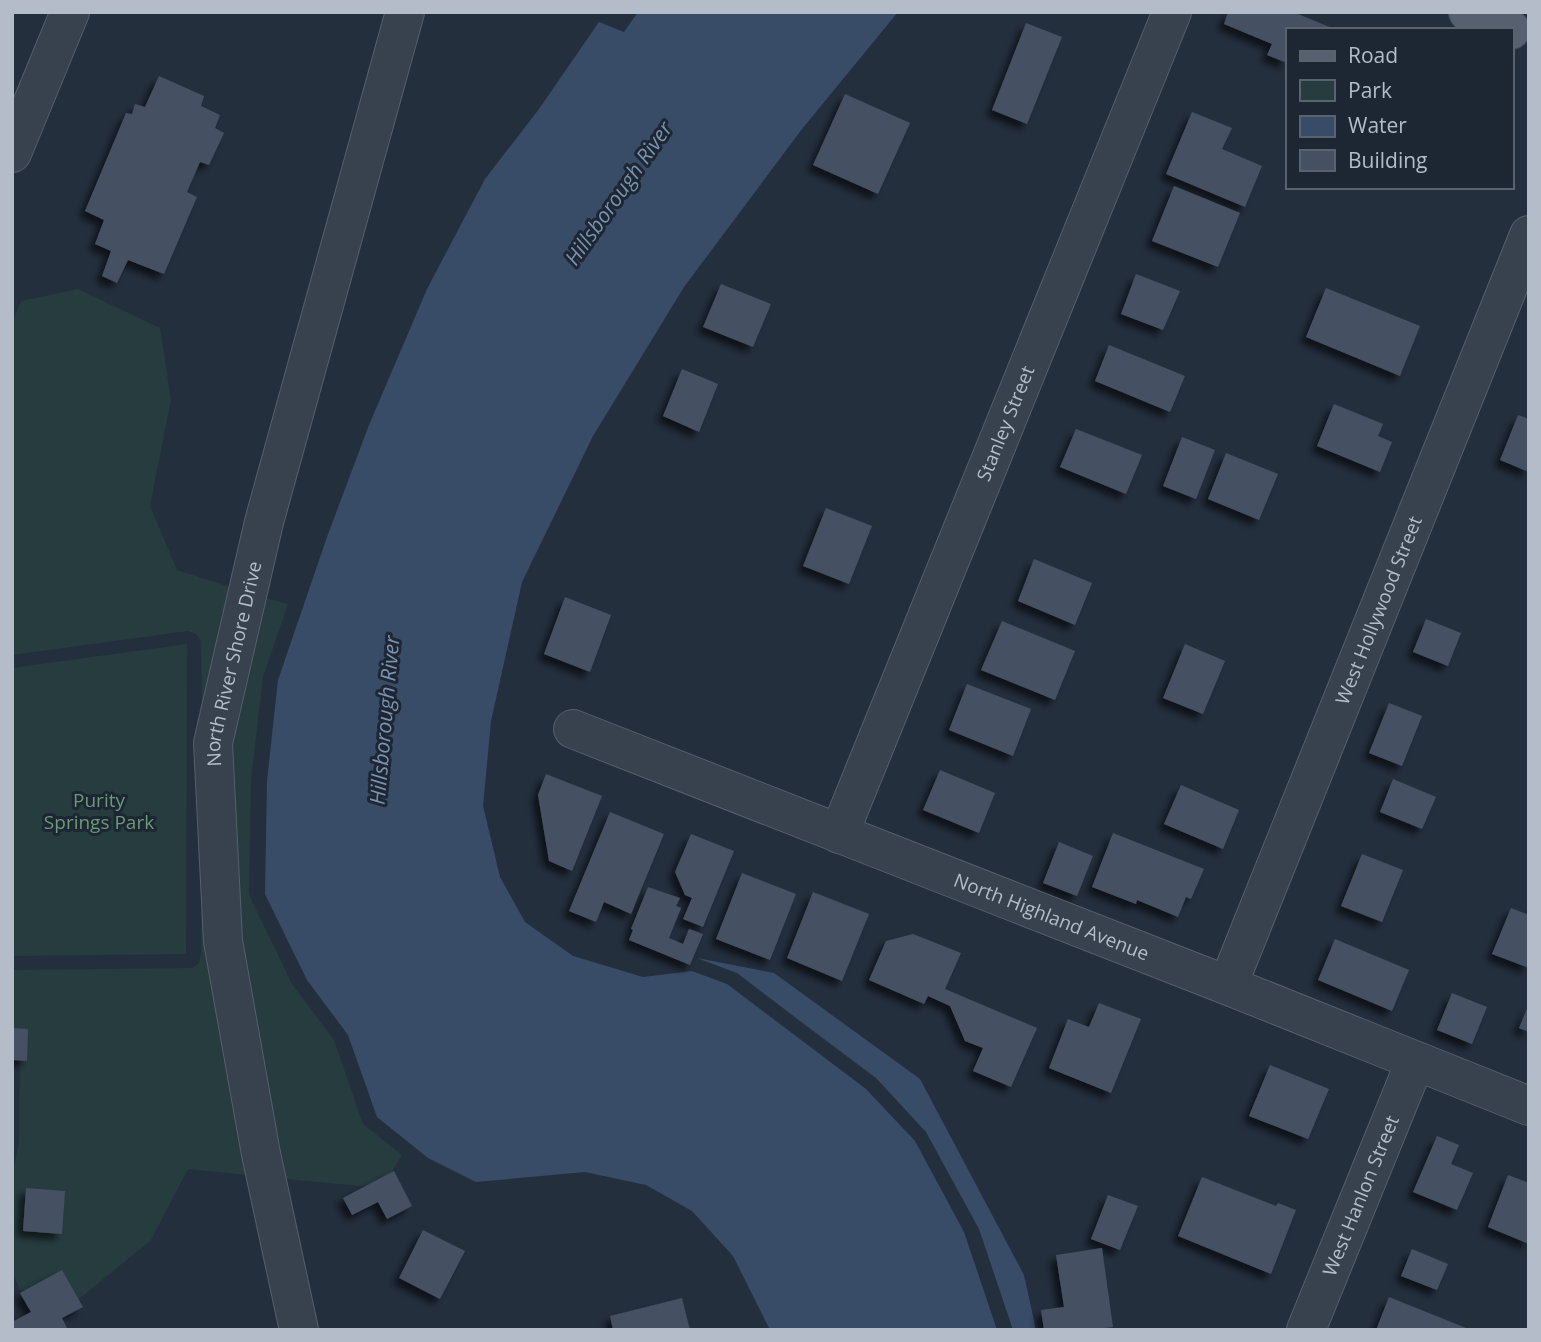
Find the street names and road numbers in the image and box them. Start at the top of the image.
street label: Stanley Street [970,362,1040,485]
street label: West Hollywood Street [1329,512,1428,708]
street label: North River Shore Drive [200,559,268,767]
street label: North Highland Avenue [950,867,1153,966]
street label: West Hanlon Street [1316,1111,1405,1280]

